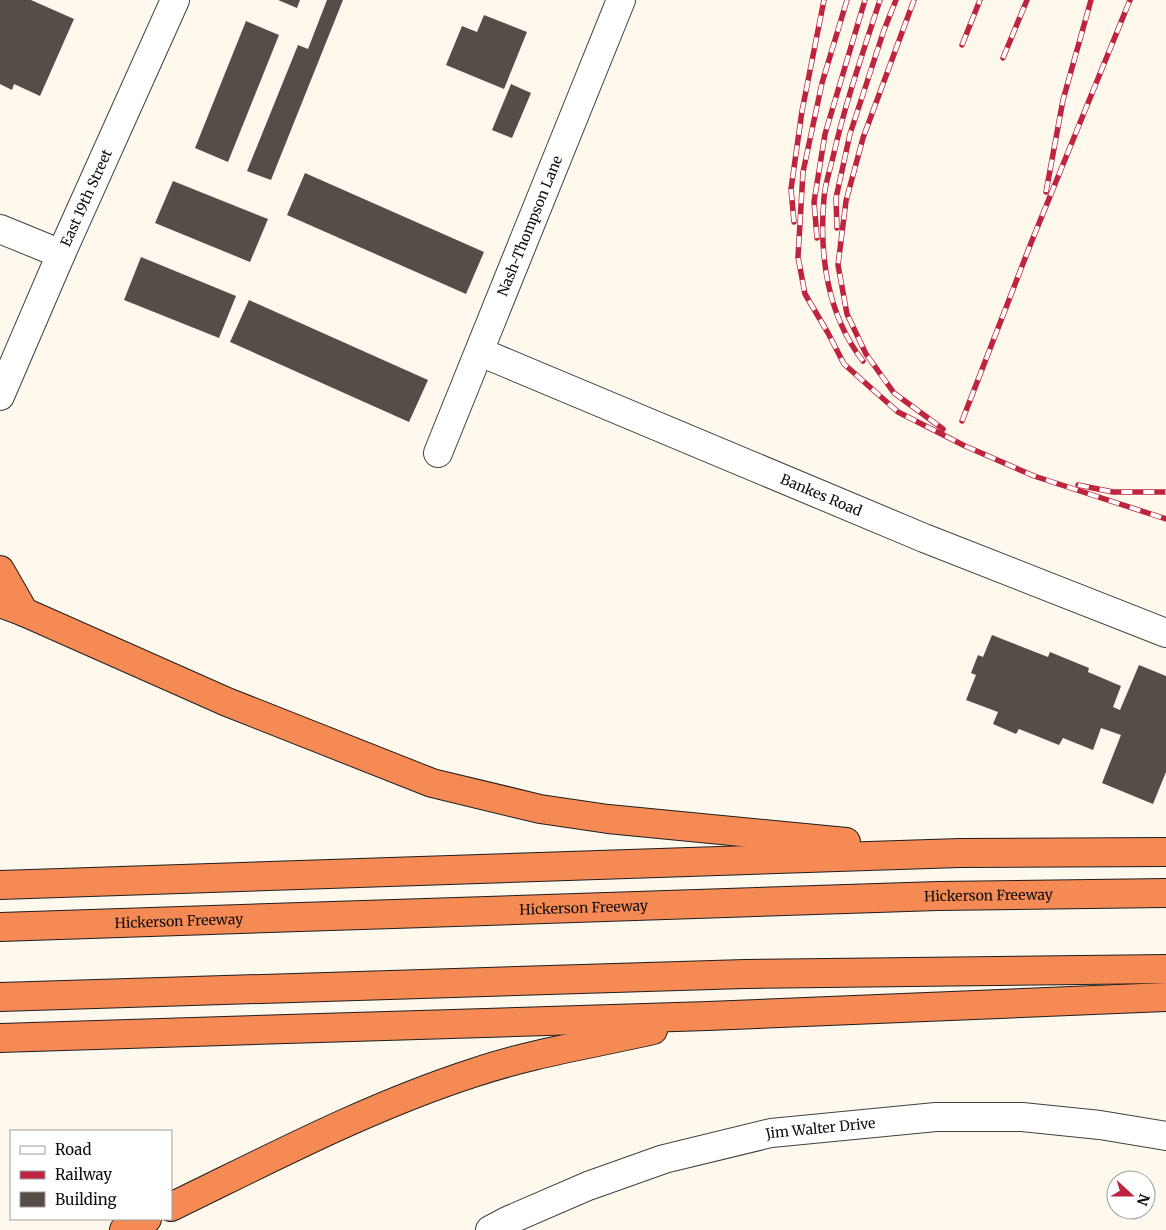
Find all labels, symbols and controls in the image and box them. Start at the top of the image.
street label: East 19th Street [56,146,116,249]
street label: Nash-Thompson Lane [493,153,566,299]
street label: Bankes Road [778,470,865,520]
street label: Hickerson Freeway [924,885,1054,905]
street label: Hickerson Freeway [519,897,649,919]
street label: Hickerson Freeway [114,910,244,932]
street label: Jim Walter Drive [763,1114,876,1143]
legend [10,1130,172,1220]
text: Road [55,1140,91,1159]
text: Railway [55,1165,112,1184]
north arrow [1106,1170,1156,1220]
text: Building [55,1190,117,1209]
text: N [1133,1191,1154,1208]

